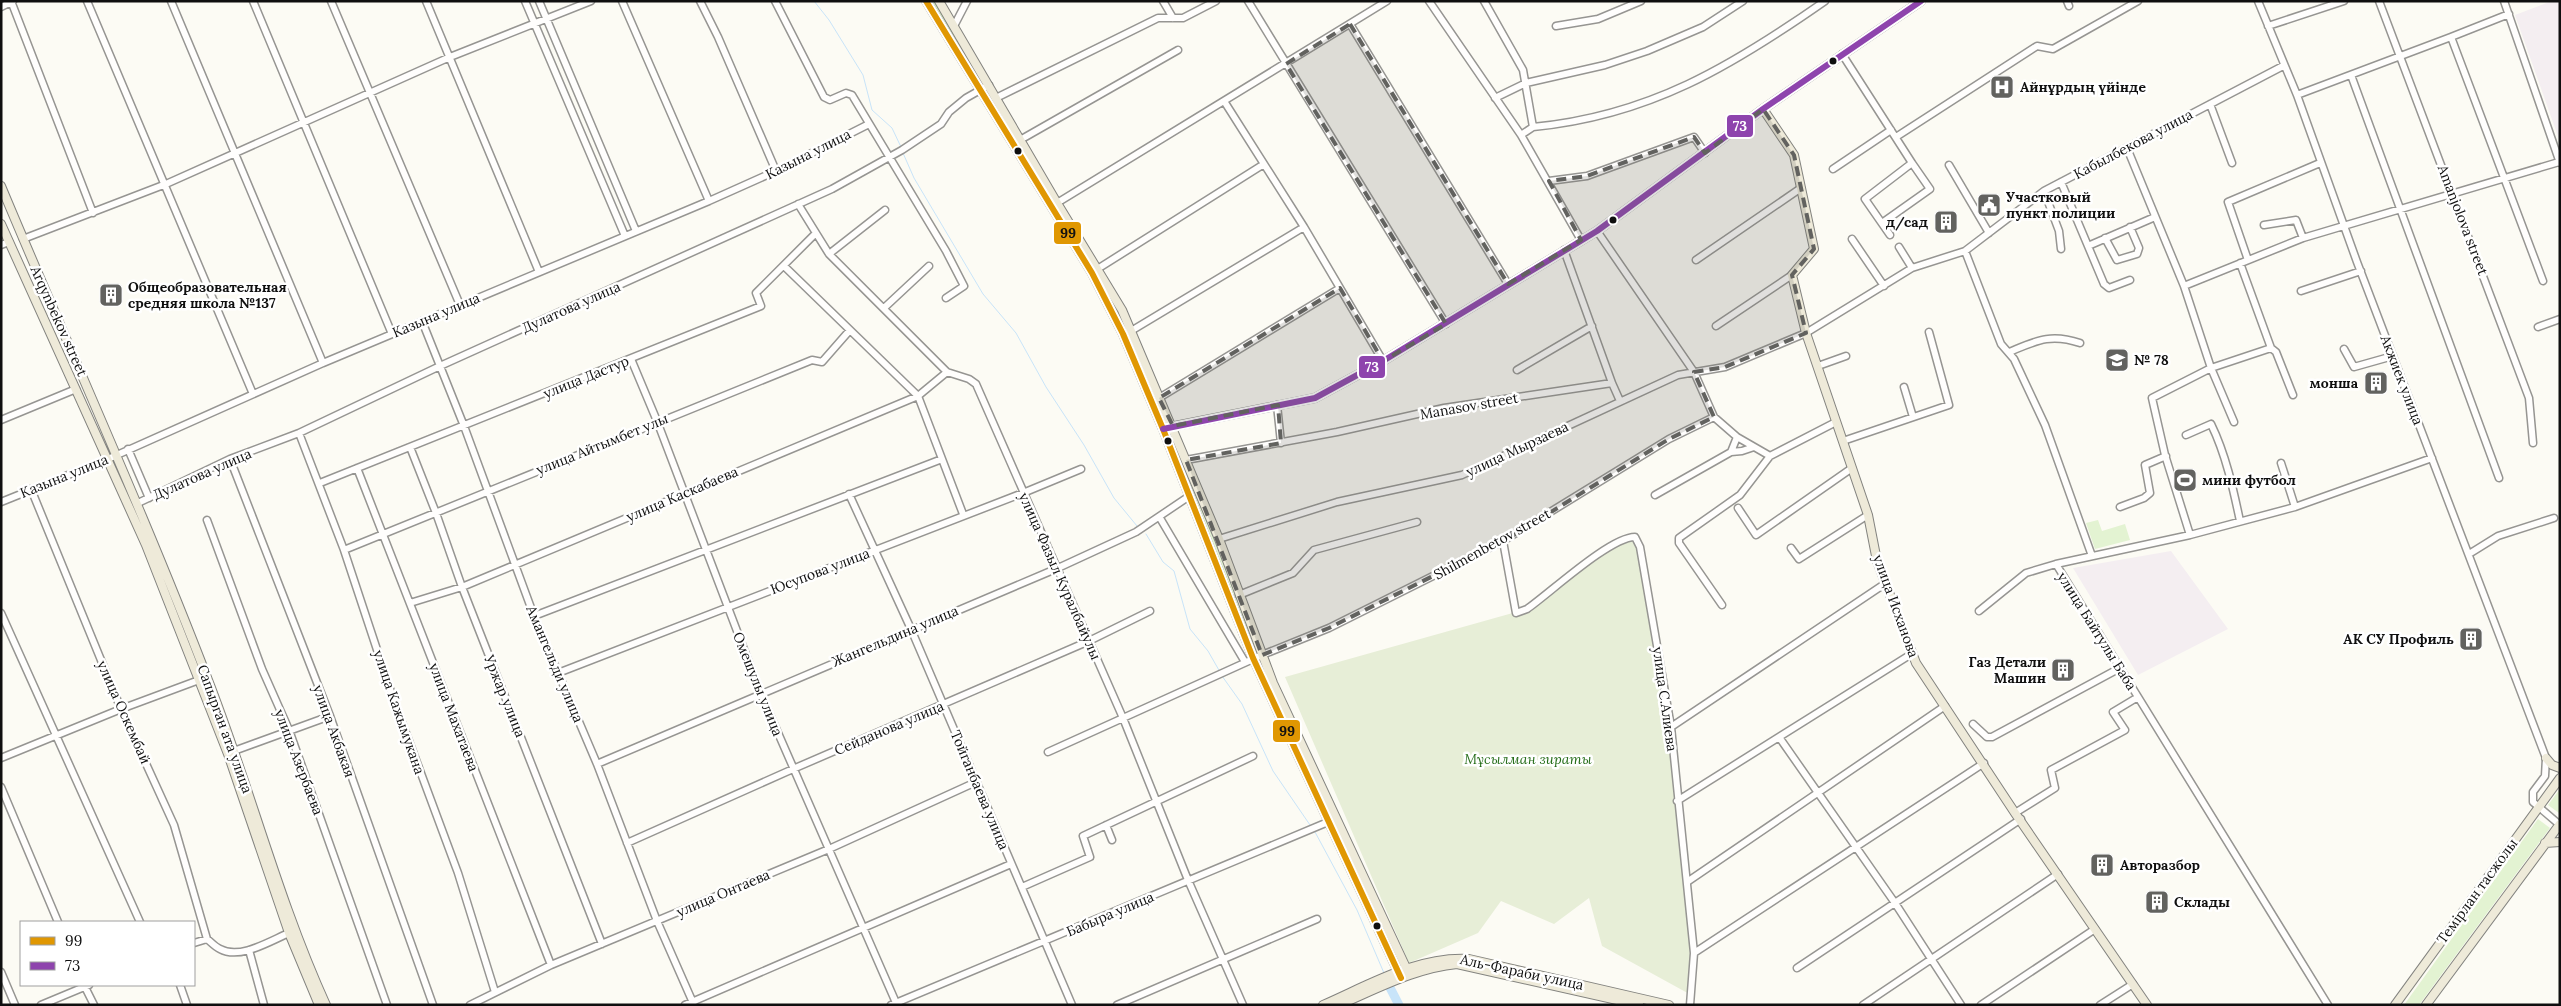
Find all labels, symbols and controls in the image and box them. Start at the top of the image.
unlabelled marker [1828,56,1838,66]
hospital icon: Айнұрдың үйінде [1989,74,2015,100]
place label: Айнұрдың үйінде [2020,78,2146,96]
street label: Кабылбекова улица [2070,105,2196,183]
line badge: 73 [1726,114,1754,138]
text: 73 [1733,117,1747,135]
street label: Казына улица [762,125,854,183]
unlabelled marker [1013,146,1023,156]
street label: Amanjolova street [2433,161,2493,278]
place label: Участковый пункт полиции [2006,188,2115,222]
public building icon: Участковый пункт полиции [1976,192,2002,218]
building icon: д/сад [1933,209,1959,235]
place label: д/сад [1886,213,1928,231]
unlabelled marker [1608,215,1618,225]
line badge: 99 [1053,221,1082,245]
text: 99 [1060,224,1076,242]
street label: Arqynbekov street [26,262,92,380]
street label: Дулатова улица [519,277,623,337]
place label: Общеобразовательная средняя школа №137 [128,278,287,312]
building icon: Общеобразовательная средняя школа №137 [98,282,124,308]
street label: Казына улица [389,288,483,342]
street label: Акжиек улица [2376,332,2427,428]
school or university icon: № 78 [2104,347,2130,373]
place label: № 78 [2134,351,2169,369]
street label: улица Дастур [540,352,632,402]
line badge: 73 [1358,355,1386,379]
text: 73 [1365,358,1379,376]
building icon: монша [2363,370,2389,396]
place label: монша [2310,374,2359,392]
street label: Manasov street [1418,388,1520,423]
street label: улица Айтымбет улы [533,409,671,479]
street label: улица Мырзаева [1463,417,1571,481]
unlabelled marker [1163,436,1173,446]
street label: Дулатова улица [150,444,254,504]
street label: Казына улица [17,450,111,502]
street label: улица Каскабаева [623,462,741,526]
sports icon: мини футбол [2172,467,2198,493]
place label: мини футбол [2202,471,2296,489]
street label: улица Фазыл Куралбайулы [1015,489,1105,663]
street label: Shilmenbetov street [1430,504,1554,584]
street label: Юсупова улица [768,544,872,598]
street label: улица Исханова [1869,552,1923,660]
street label: улица Байтулы Баба [2053,569,2141,693]
street label: Жангельдина улица [829,601,961,671]
street label: Амангельди улица [522,602,588,725]
building icon: АК СУ Профиль [2458,626,2484,652]
street label: Омешулы улица [729,629,787,739]
place label: АК СУ Профиль [2343,630,2454,648]
street label: улица С.Алиева [1649,646,1681,752]
street label: улица Кажымукана [369,647,429,777]
street label: Уржар улица [480,651,530,740]
place label: Газ Детали Машин [1968,653,2046,687]
street label: улица Оскембай [93,657,155,767]
building icon: Газ Детали Машин [2050,657,2076,683]
street label: улица Махатаева [425,660,483,774]
street label: Сапырган ата улица [193,662,257,796]
street label: улица Акбакая [309,682,359,780]
street label: Сейданова улица [832,697,946,759]
street label: улица Азербаева [271,706,327,818]
line badge: 99 [1272,719,1301,743]
text: 99 [1279,722,1295,740]
street label: Тойганбаева улица [947,727,1013,853]
park label: Мұсылман зираты [1464,750,1592,768]
street label: Темірлан тасжолы [2433,835,2521,947]
building icon: Авторазбор [2089,852,2115,878]
place label: Авторазбор [2120,856,2200,874]
street label: улица Онтаева [673,865,773,921]
street label: Бабыра улица [1063,887,1157,941]
building icon: Склады [2144,889,2170,915]
place label: Склады [2174,893,2230,911]
legend [20,921,195,986]
unlabelled marker [1372,921,1382,931]
text: 99 [65,931,82,950]
street label: Аль-Фараби улица [1458,950,1585,994]
text: 73 [65,956,80,975]

